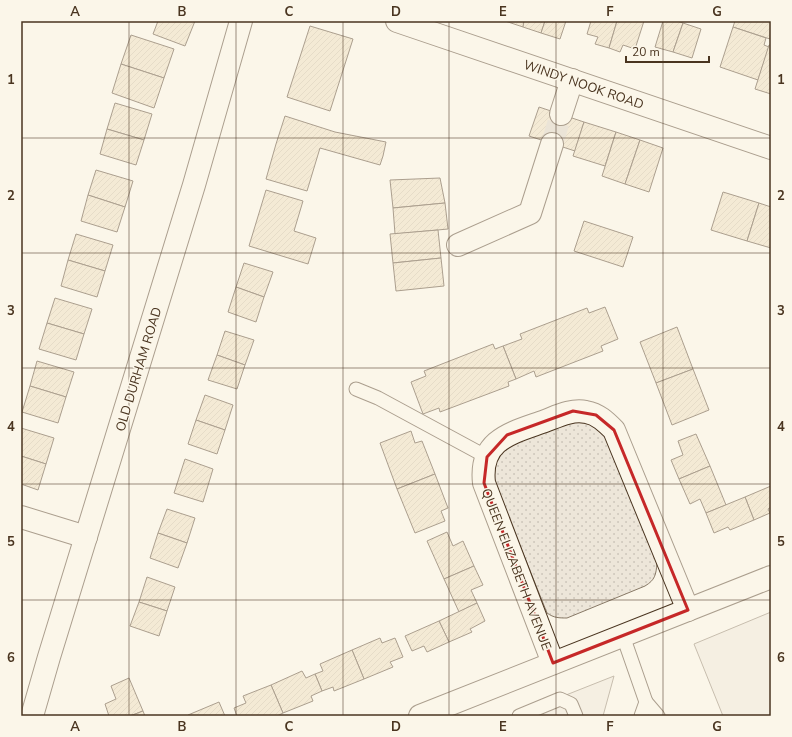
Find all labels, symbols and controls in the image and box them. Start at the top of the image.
text: A [70,3,80,21]
text: B [178,3,187,21]
text: C [285,3,294,21]
text: D [391,3,401,21]
text: E [499,3,507,21]
text: F [606,3,614,21]
text: G [712,3,722,21]
scale bar [626,38,709,64]
text: 20 m [632,44,660,60]
street label: WINDY NOOK ROAD [521,56,646,114]
text: 1 [7,71,15,89]
text: 1 [777,71,785,89]
text: 2 [7,187,15,205]
text: 2 [777,187,785,205]
text: 3 [7,302,15,320]
text: 3 [777,302,785,320]
street label: OLD DURHAM ROAD [111,305,166,434]
text: 4 [7,418,15,436]
text: 4 [777,418,785,436]
street label: QUEEN ELIZABETH AVENUE [477,486,555,653]
text: 5 [7,533,15,551]
text: 5 [777,533,785,551]
text: 6 [7,649,15,667]
text: 6 [777,649,785,667]
text: A [70,718,80,736]
text: B [178,718,187,736]
text: C [285,718,294,736]
text: D [391,718,401,736]
text: E [499,718,507,736]
text: F [606,718,614,736]
text: G [712,718,722,736]

